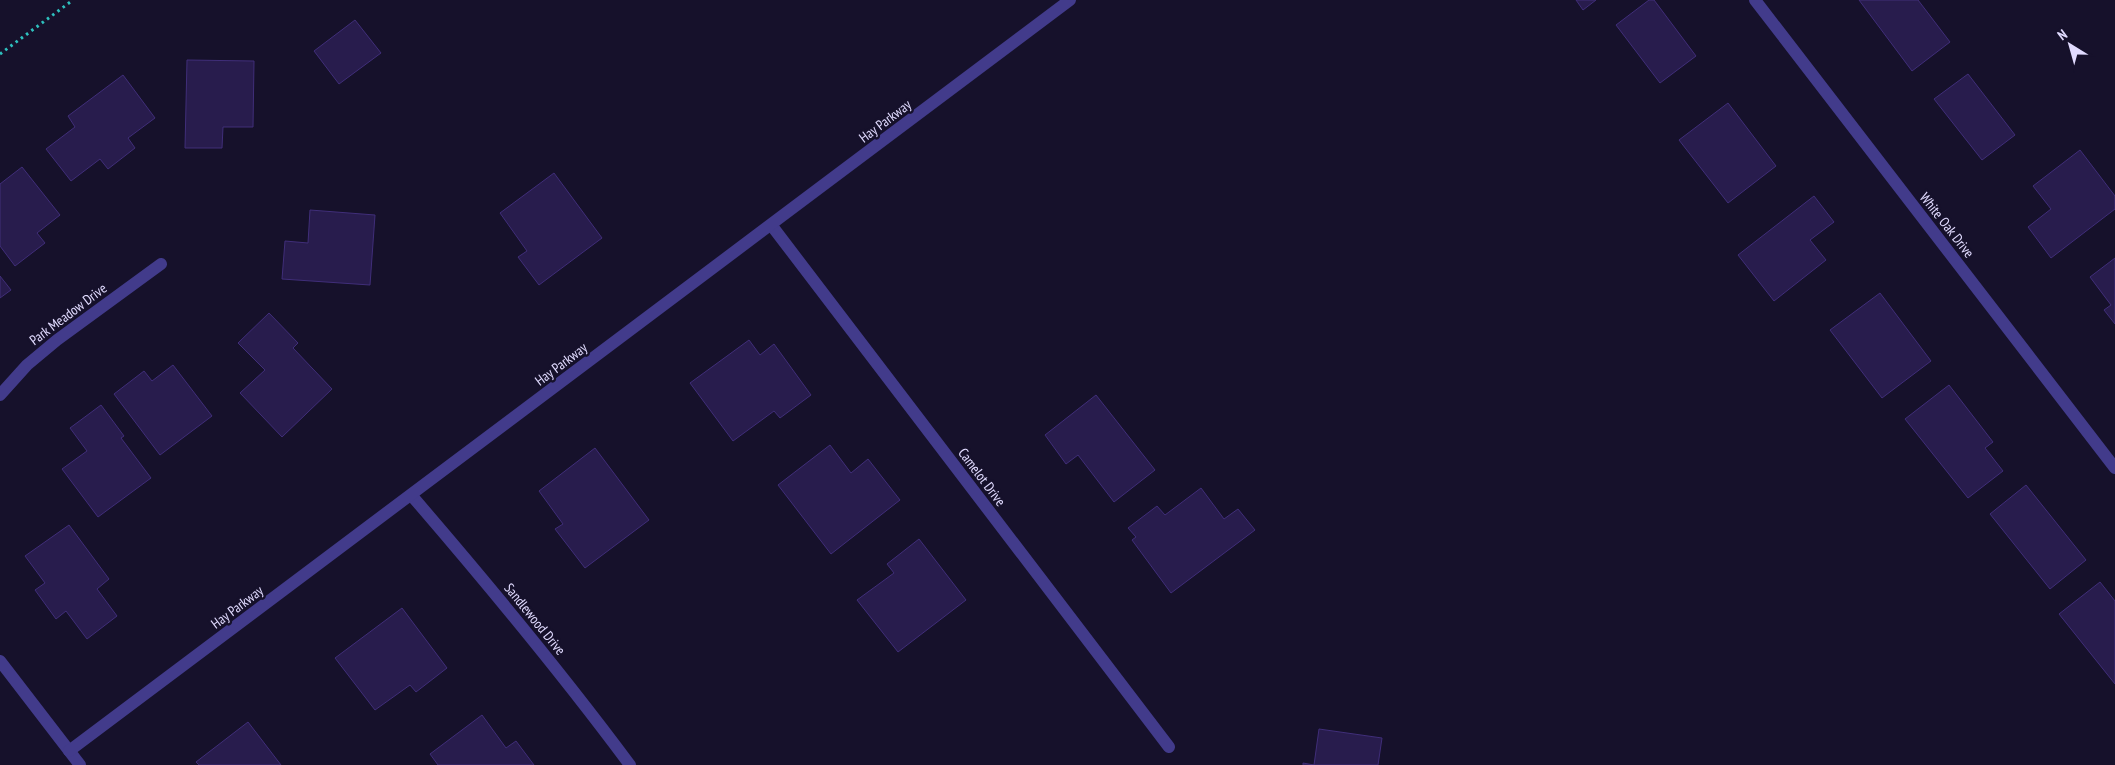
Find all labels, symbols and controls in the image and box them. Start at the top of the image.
north arrow [2045,20,2095,70]
text: N [2054,25,2071,44]
street label: Hay Parkway [855,95,915,147]
street label: White Oak Drive [1916,189,1978,261]
street label: Park Meadow Drive [26,279,110,349]
street label: Hay Parkway [531,338,591,390]
street label: Camelot Drive [954,444,1010,510]
street label: Sandlewood Drive [500,579,570,659]
street label: Hay Parkway [207,581,267,633]

